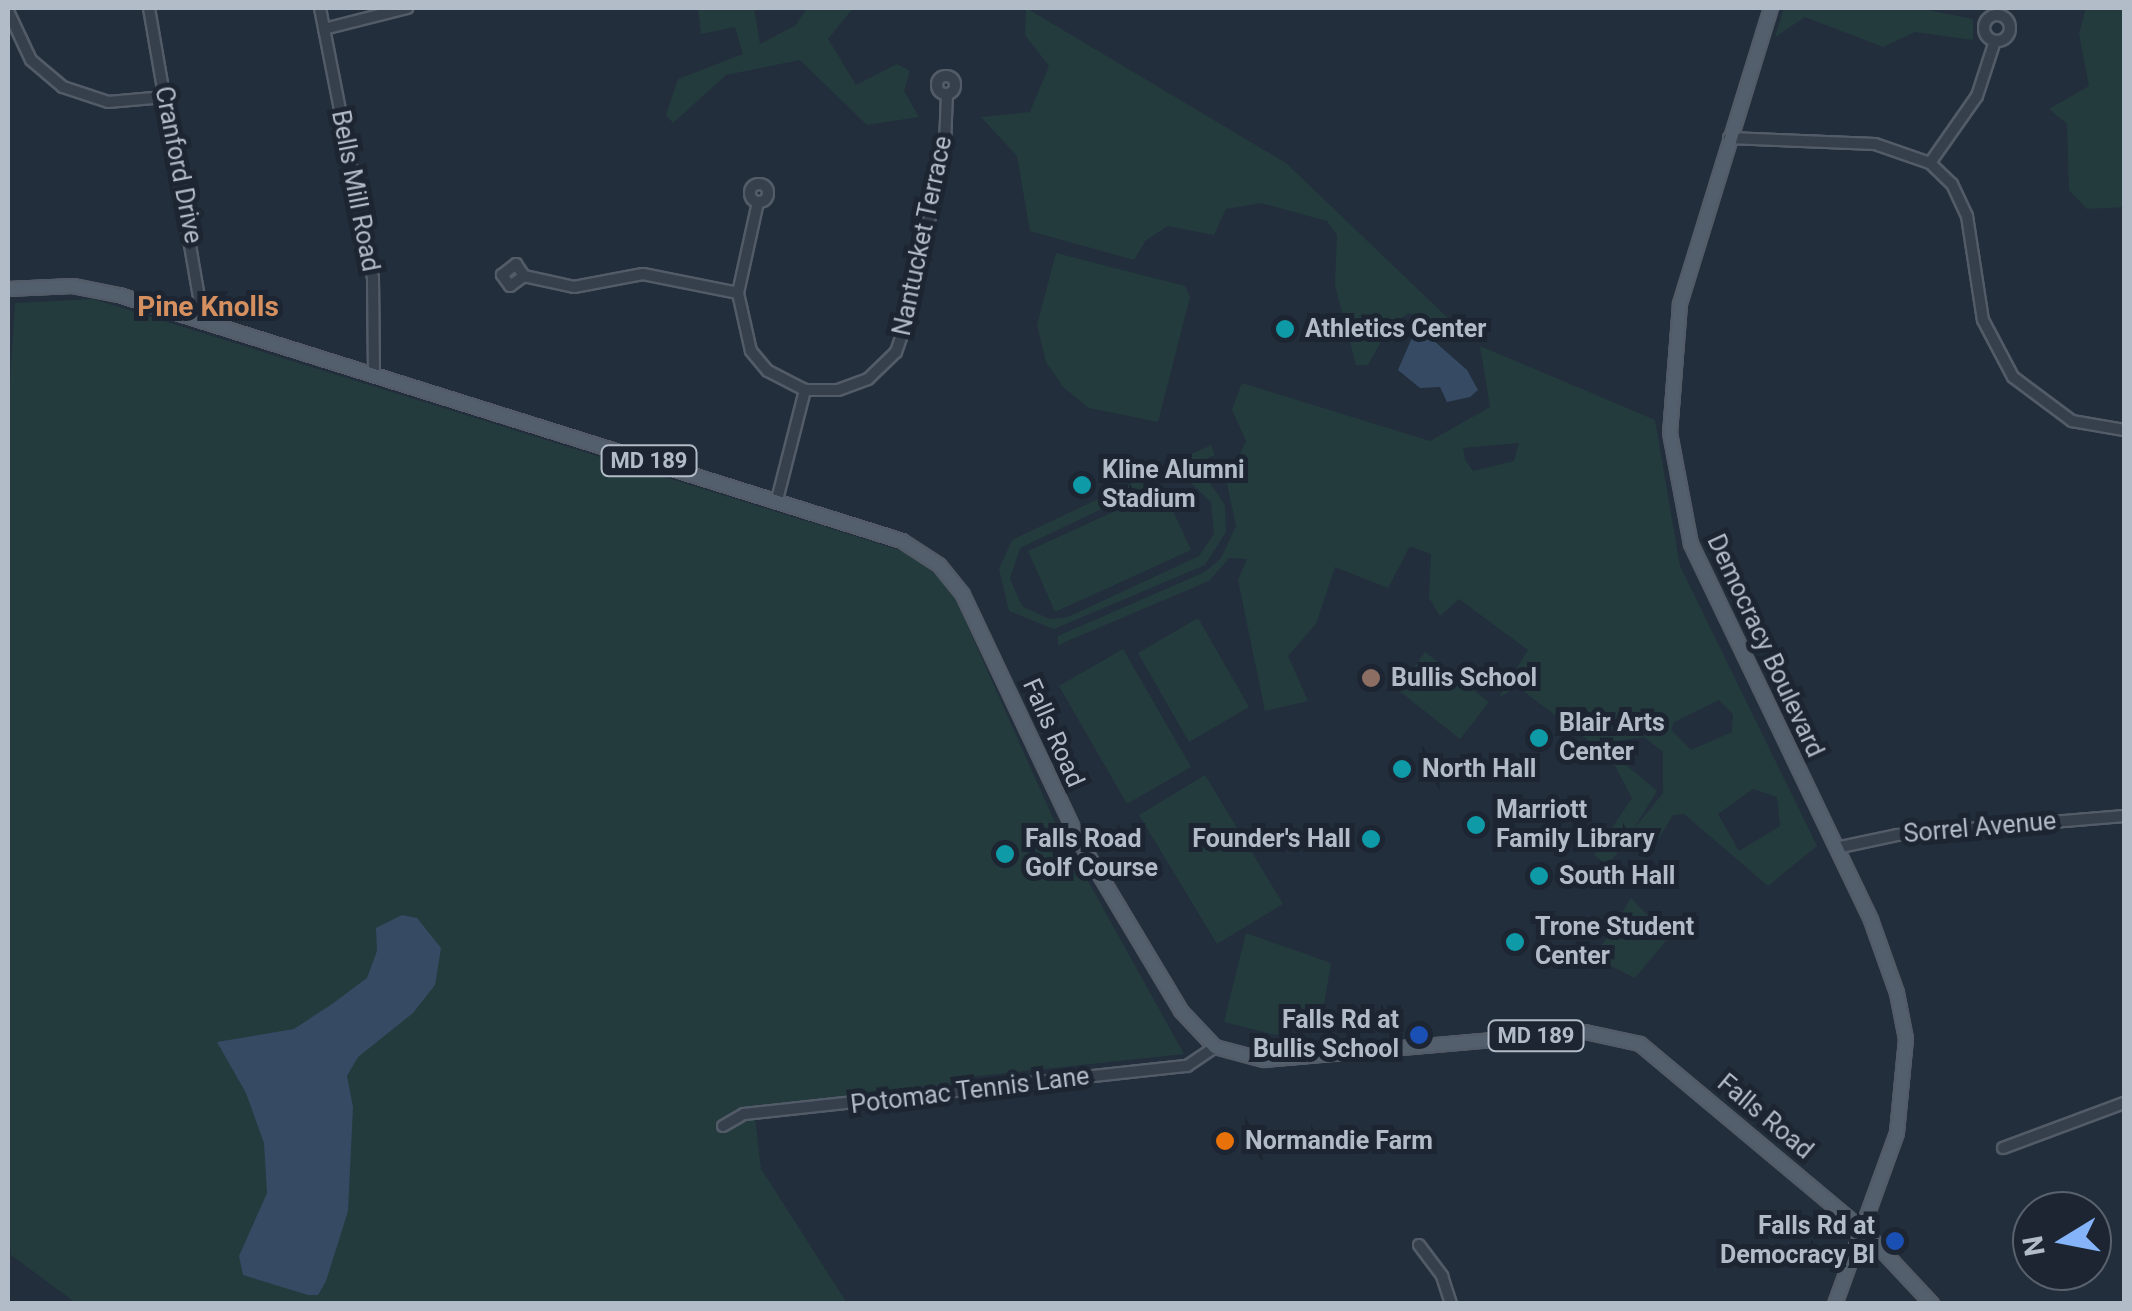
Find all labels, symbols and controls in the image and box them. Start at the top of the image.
street label: Cranford Drive [148,84,208,246]
street label: Bells Mill Road [325,108,385,274]
street label: Nantucket Terrace [887,133,959,339]
district label: Pine Knolls [137,290,279,324]
place label: Athletics Center [1305,314,1486,344]
marker: Athletics Center [1274,318,1296,340]
road number: MD 189 [599,444,699,478]
place label: Kline Alumni Stadium [1102,456,1245,515]
marker: Kline Alumni Stadium [1071,474,1093,496]
street label: Democracy Boulevard [1700,530,1830,762]
place label: Bullis School [1391,663,1537,693]
marker: Bullis School [1360,667,1382,689]
street label: Falls Road [1016,674,1090,792]
place label: Blair Arts Center [1559,709,1665,768]
marker: Blair Arts Center [1528,727,1550,749]
place label: North Hall [1422,754,1536,784]
marker: North Hall [1391,758,1413,780]
place label: Marriott Family Library [1496,796,1655,855]
street label: Sorrel Avenue [1902,806,2058,850]
marker: Marriott Family Library [1465,814,1487,836]
place label: Founder's Hall [1192,824,1351,854]
place label: Falls Road Golf Course [1025,825,1158,884]
marker: Founder's Hall [1360,828,1382,850]
marker: Falls Road Golf Course [994,843,1016,865]
place label: South Hall [1559,861,1675,891]
marker: South Hall [1528,865,1550,887]
place label: Trone Student Center [1535,913,1694,972]
marker: Trone Student Center [1504,931,1526,953]
place label: Falls Rd at Bullis School [1253,1006,1399,1065]
road number: MD 189 [1486,1019,1586,1053]
marker: Falls Rd at Bullis School [1408,1024,1430,1046]
street label: Potomac Tennis Lane [849,1061,1091,1121]
street label: Falls Road [1711,1068,1819,1166]
place label: Normandie Farm [1245,1126,1433,1156]
marker: Normandie Farm [1214,1130,1236,1152]
north arrow [2012,1191,2112,1291]
place label: Falls Rd at Democracy Bl [1720,1212,1875,1271]
marker: Falls Rd at Democracy Bl [1884,1230,1906,1252]
text: N [2016,1233,2052,1259]

